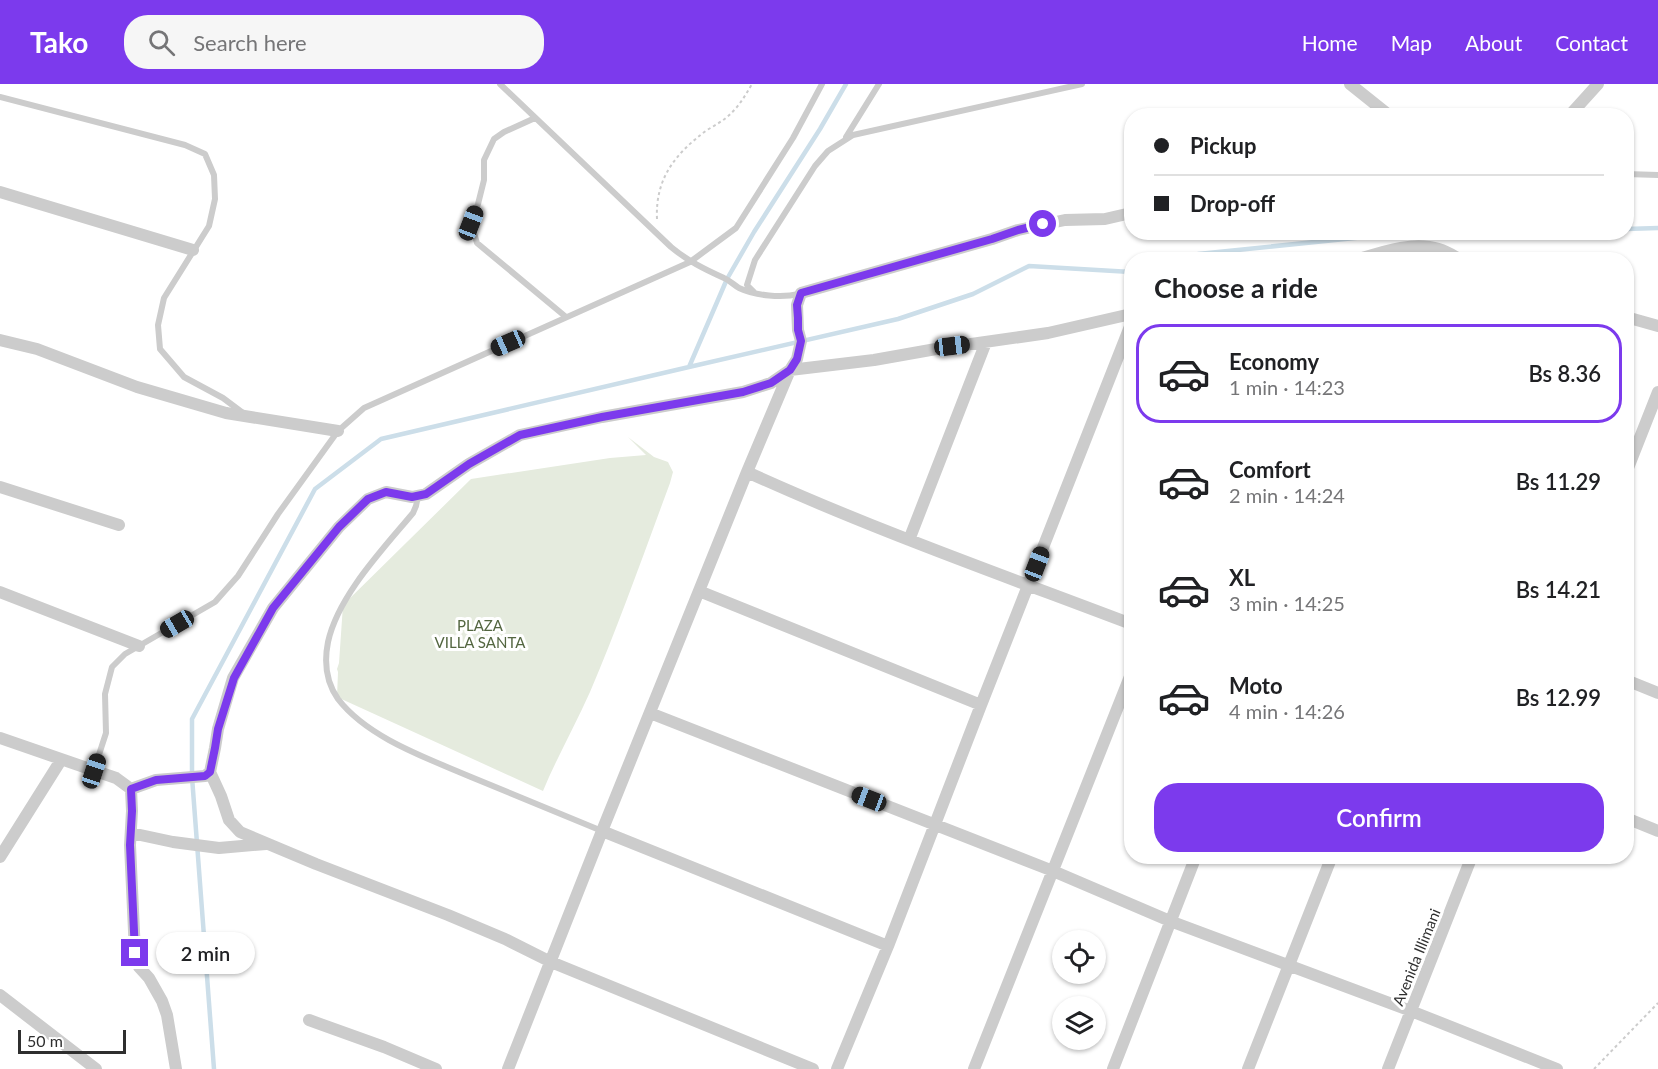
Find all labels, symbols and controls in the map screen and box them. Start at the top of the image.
search box [124,15,544,69]
text: Tako [30,25,88,59]
icon: search [145,26,178,59]
text: Search here [193,29,307,56]
text: Home [1302,30,1358,55]
text: Map [1391,30,1432,55]
text: About [1465,30,1522,55]
text: Contact [1555,30,1628,55]
text: Pickup [1190,132,1256,159]
text: Drop-off [1190,190,1275,217]
car [456,203,486,243]
route start [1029,210,1056,237]
text: Choose a ride [1154,271,1318,304]
car [488,327,528,359]
car [933,335,971,357]
icon: car [1157,347,1211,401]
text: Economy [1229,348,1319,375]
text: Bs 8.36 [1528,360,1601,387]
text: 1 min · 14:23 [1229,375,1345,399]
icon: car [1157,455,1211,509]
text: Comfort [1229,456,1311,483]
text: Bs 11.29 [1516,468,1601,495]
text: 2 min · 14:24 [1229,483,1345,507]
car [1022,544,1052,584]
icon: car [1157,563,1211,617]
text: XL [1229,564,1255,591]
text: Bs 14.21 [1516,576,1601,603]
text: 3 min · 14:25 [1229,591,1345,615]
car [157,607,197,641]
park label: PLAZA VILLA SANTA [435,616,526,651]
icon: car [1157,671,1211,725]
text: Moto [1229,672,1283,699]
text: Bs 12.99 [1516,684,1601,711]
text: 4 min · 14:26 [1229,699,1345,723]
car [80,751,108,791]
button: Confirm [1154,783,1604,852]
car [849,784,889,814]
street label: Avenida Illimani [1388,906,1444,1008]
map controls [1052,930,1106,1050]
button: locate [1052,930,1106,984]
callout: 2 min [156,932,255,974]
route end [121,939,148,966]
text: 2 min [181,941,230,965]
button: layers [1052,996,1106,1050]
scale bar [18,1027,126,1054]
text: 50 m [27,1031,63,1050]

